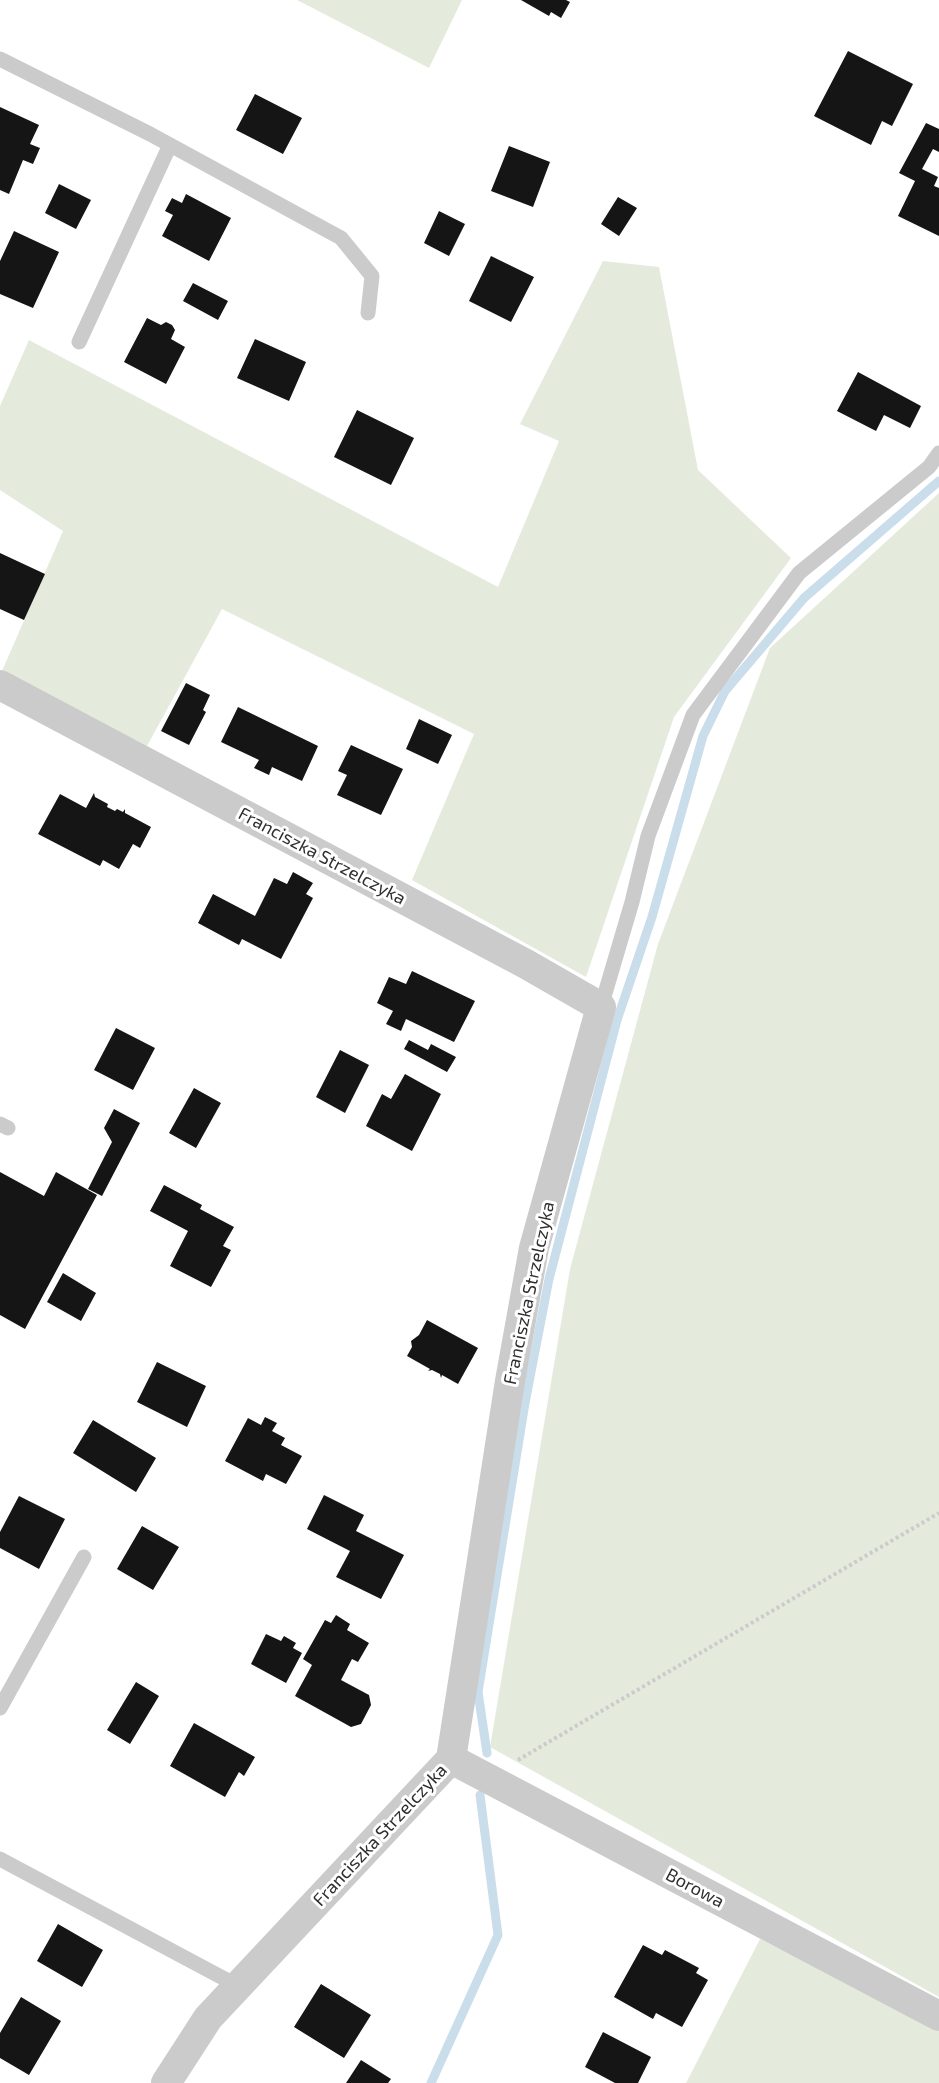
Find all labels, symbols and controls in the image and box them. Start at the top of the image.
street label: Franciszka Strzelczyka [235,803,409,909]
street label: Franciszka Strzelczyka [499,1200,559,1386]
street label: Franciszka Strzelczyka [309,1759,451,1911]
street label: Borowa [662,1864,728,1912]

